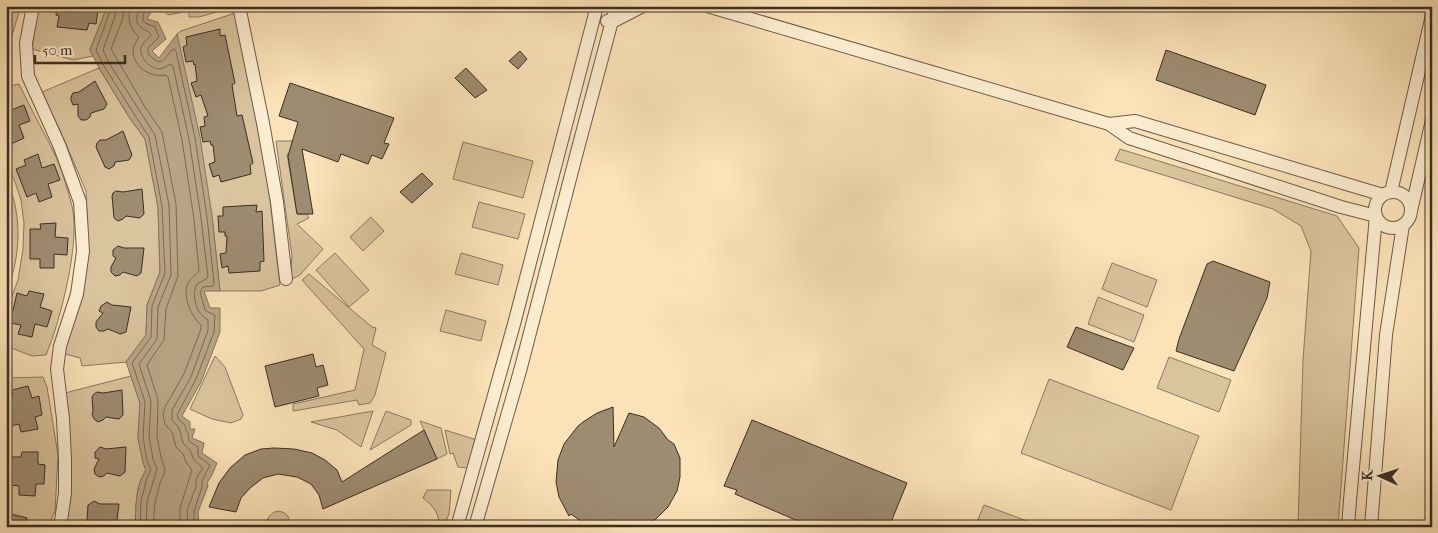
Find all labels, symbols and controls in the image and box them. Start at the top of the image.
scale bar [35,32,125,64]
text: 50 m [42,41,73,59]
north arrow [1356,450,1406,500]
text: K [1359,469,1376,481]

